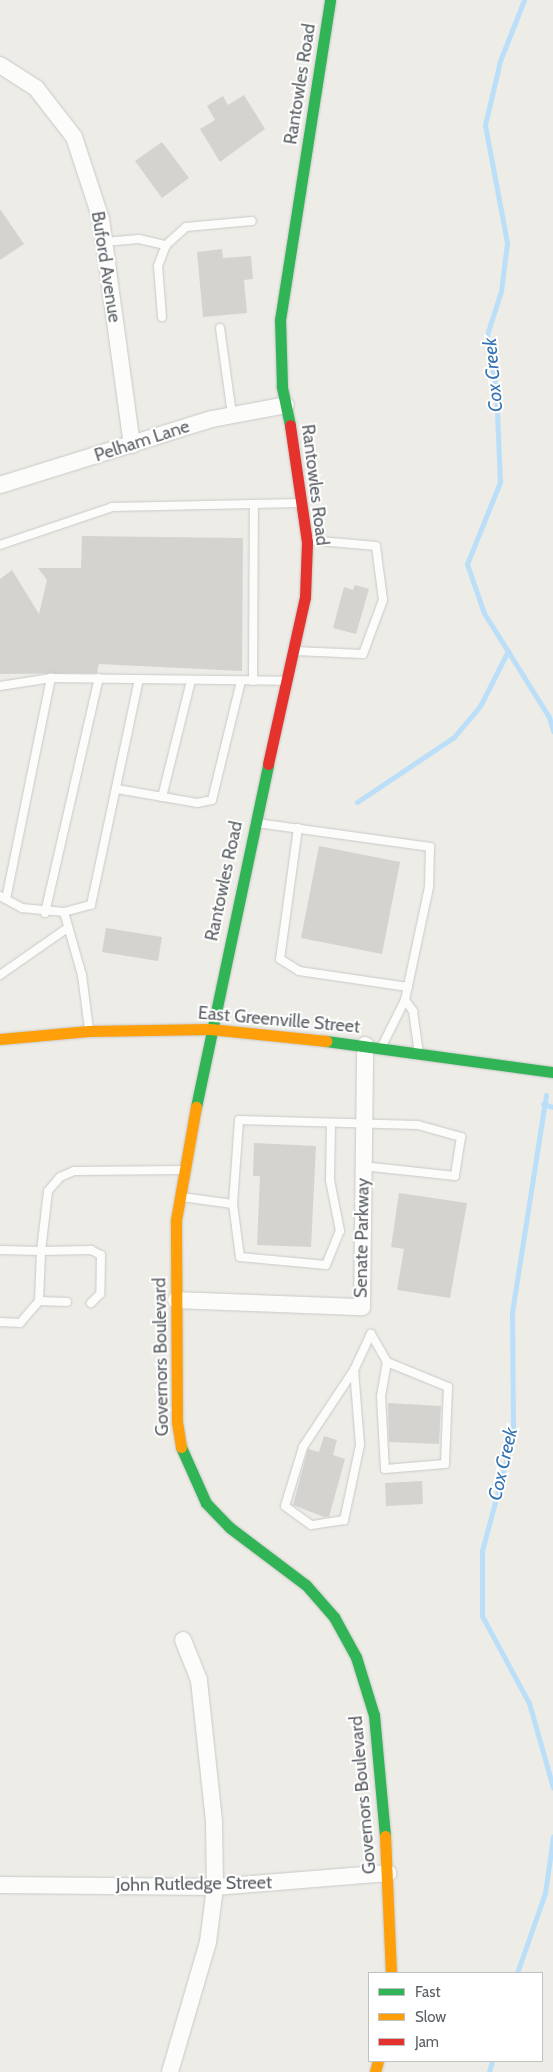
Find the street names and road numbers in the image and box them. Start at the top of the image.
street label: Rantowles Road [280,22,320,146]
street label: Buford Avenue [87,210,125,324]
street label: Pelham Lane [92,415,192,467]
street label: Rantowles Road [297,423,333,547]
street label: Rantowles Road [201,819,247,943]
street label: East Greenville Street [197,1002,361,1038]
street label: Senate Parkway [350,1178,374,1298]
street label: Governors Boulevard [149,1277,173,1437]
street label: Governors Boulevard [345,1715,381,1875]
street label: John Rutledge Street [116,1872,272,1896]

